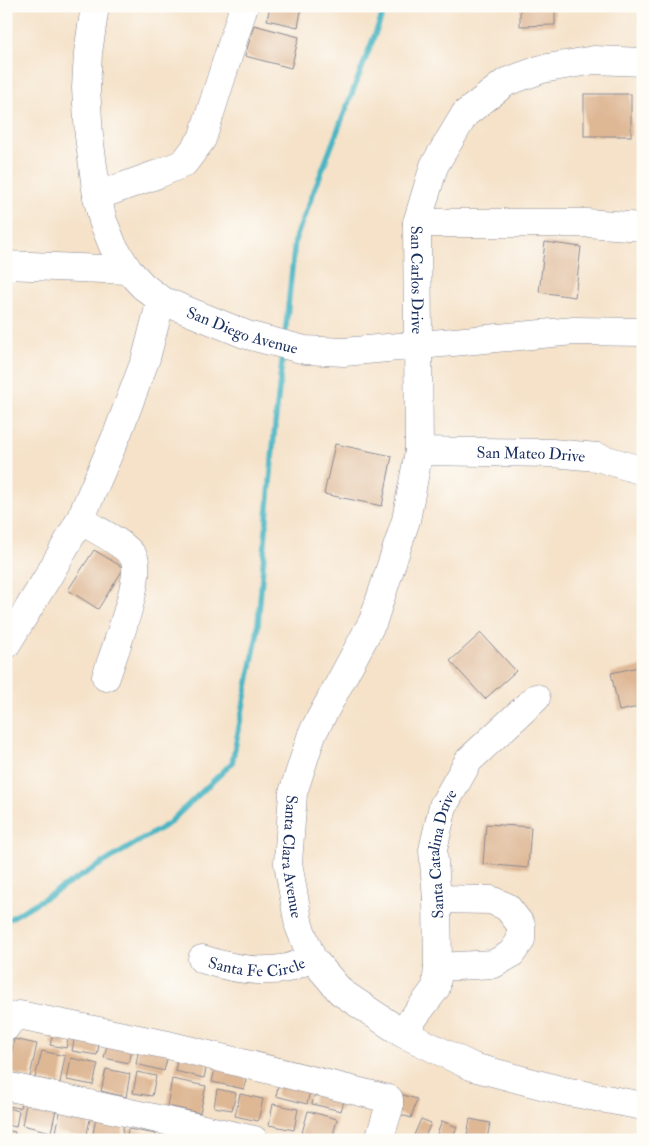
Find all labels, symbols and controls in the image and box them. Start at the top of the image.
street label: San Carlos Drive [406,226,427,335]
street label: San Diego Avenue [184,303,300,359]
street label: San Mateo Drive [476,443,586,467]
street label: Santa Catalina Drive [424,785,462,919]
street label: Santa Clara Avenue [277,794,306,920]
street label: Santa Fe Circle [206,953,309,981]

